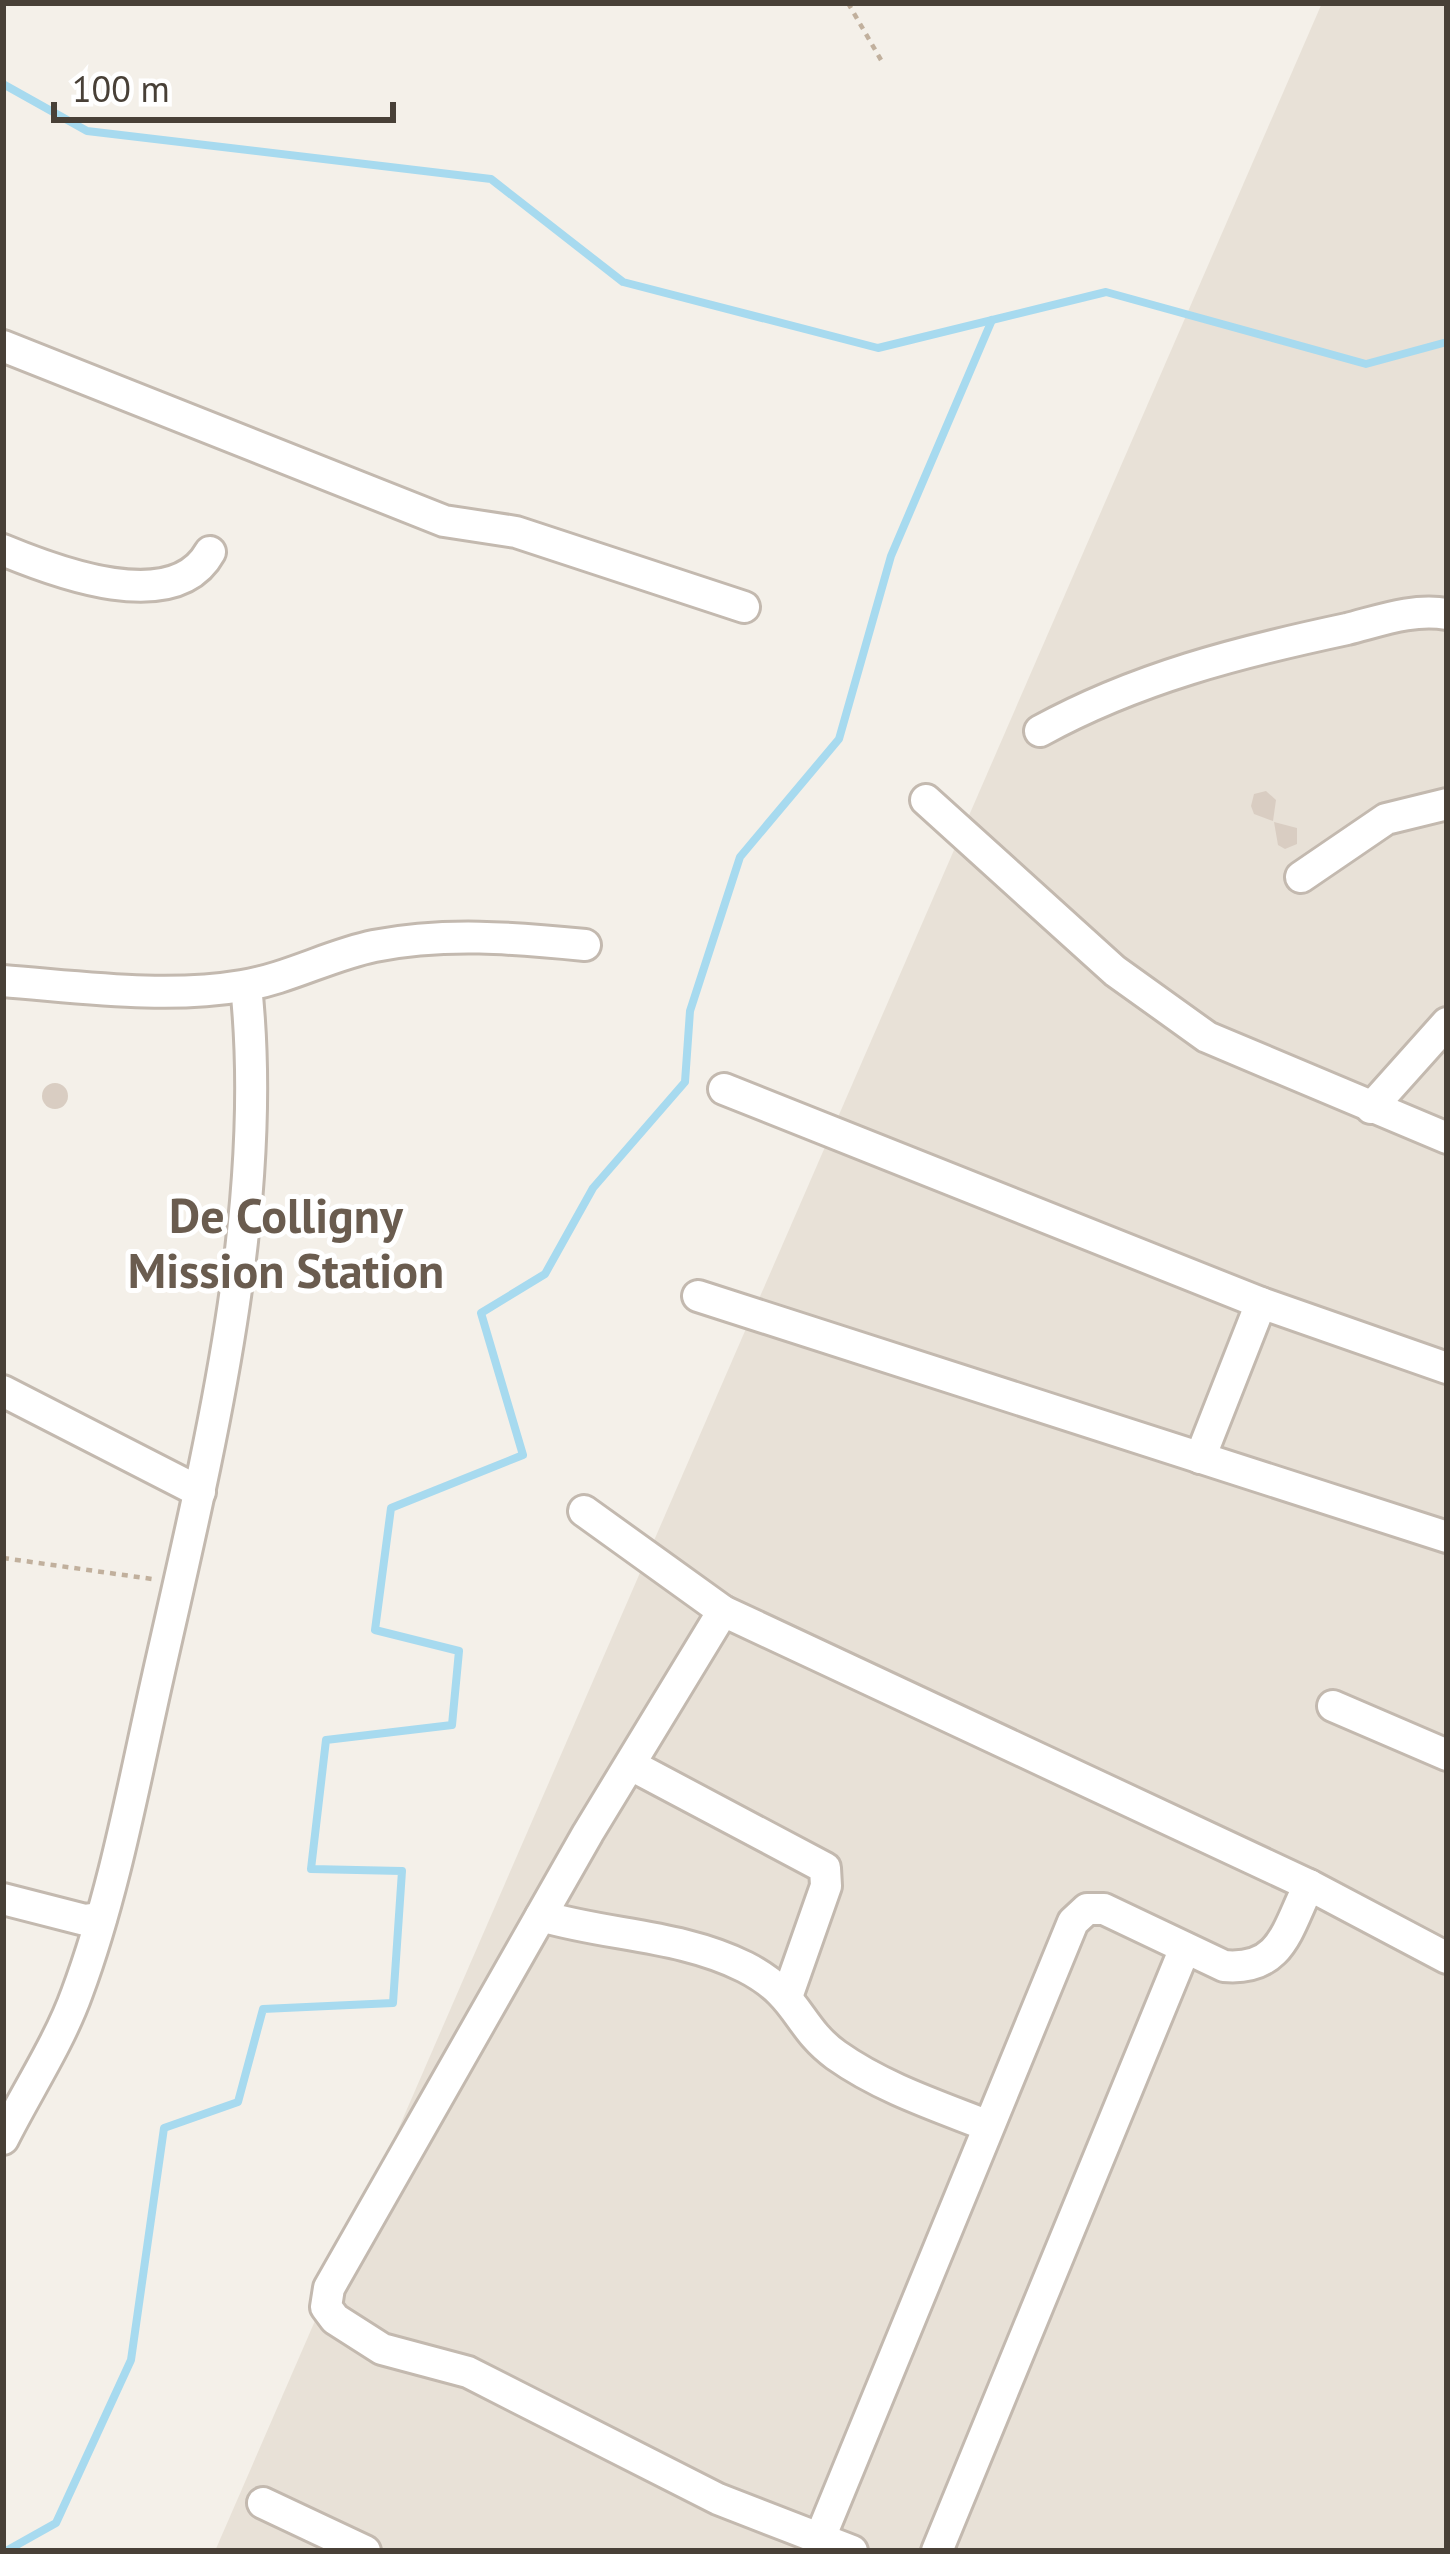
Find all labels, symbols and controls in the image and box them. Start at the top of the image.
scale bar [54,48,393,122]
text: 100 m [72,65,170,112]
district label: De Colligny Mission Station [128,1184,444,1301]

